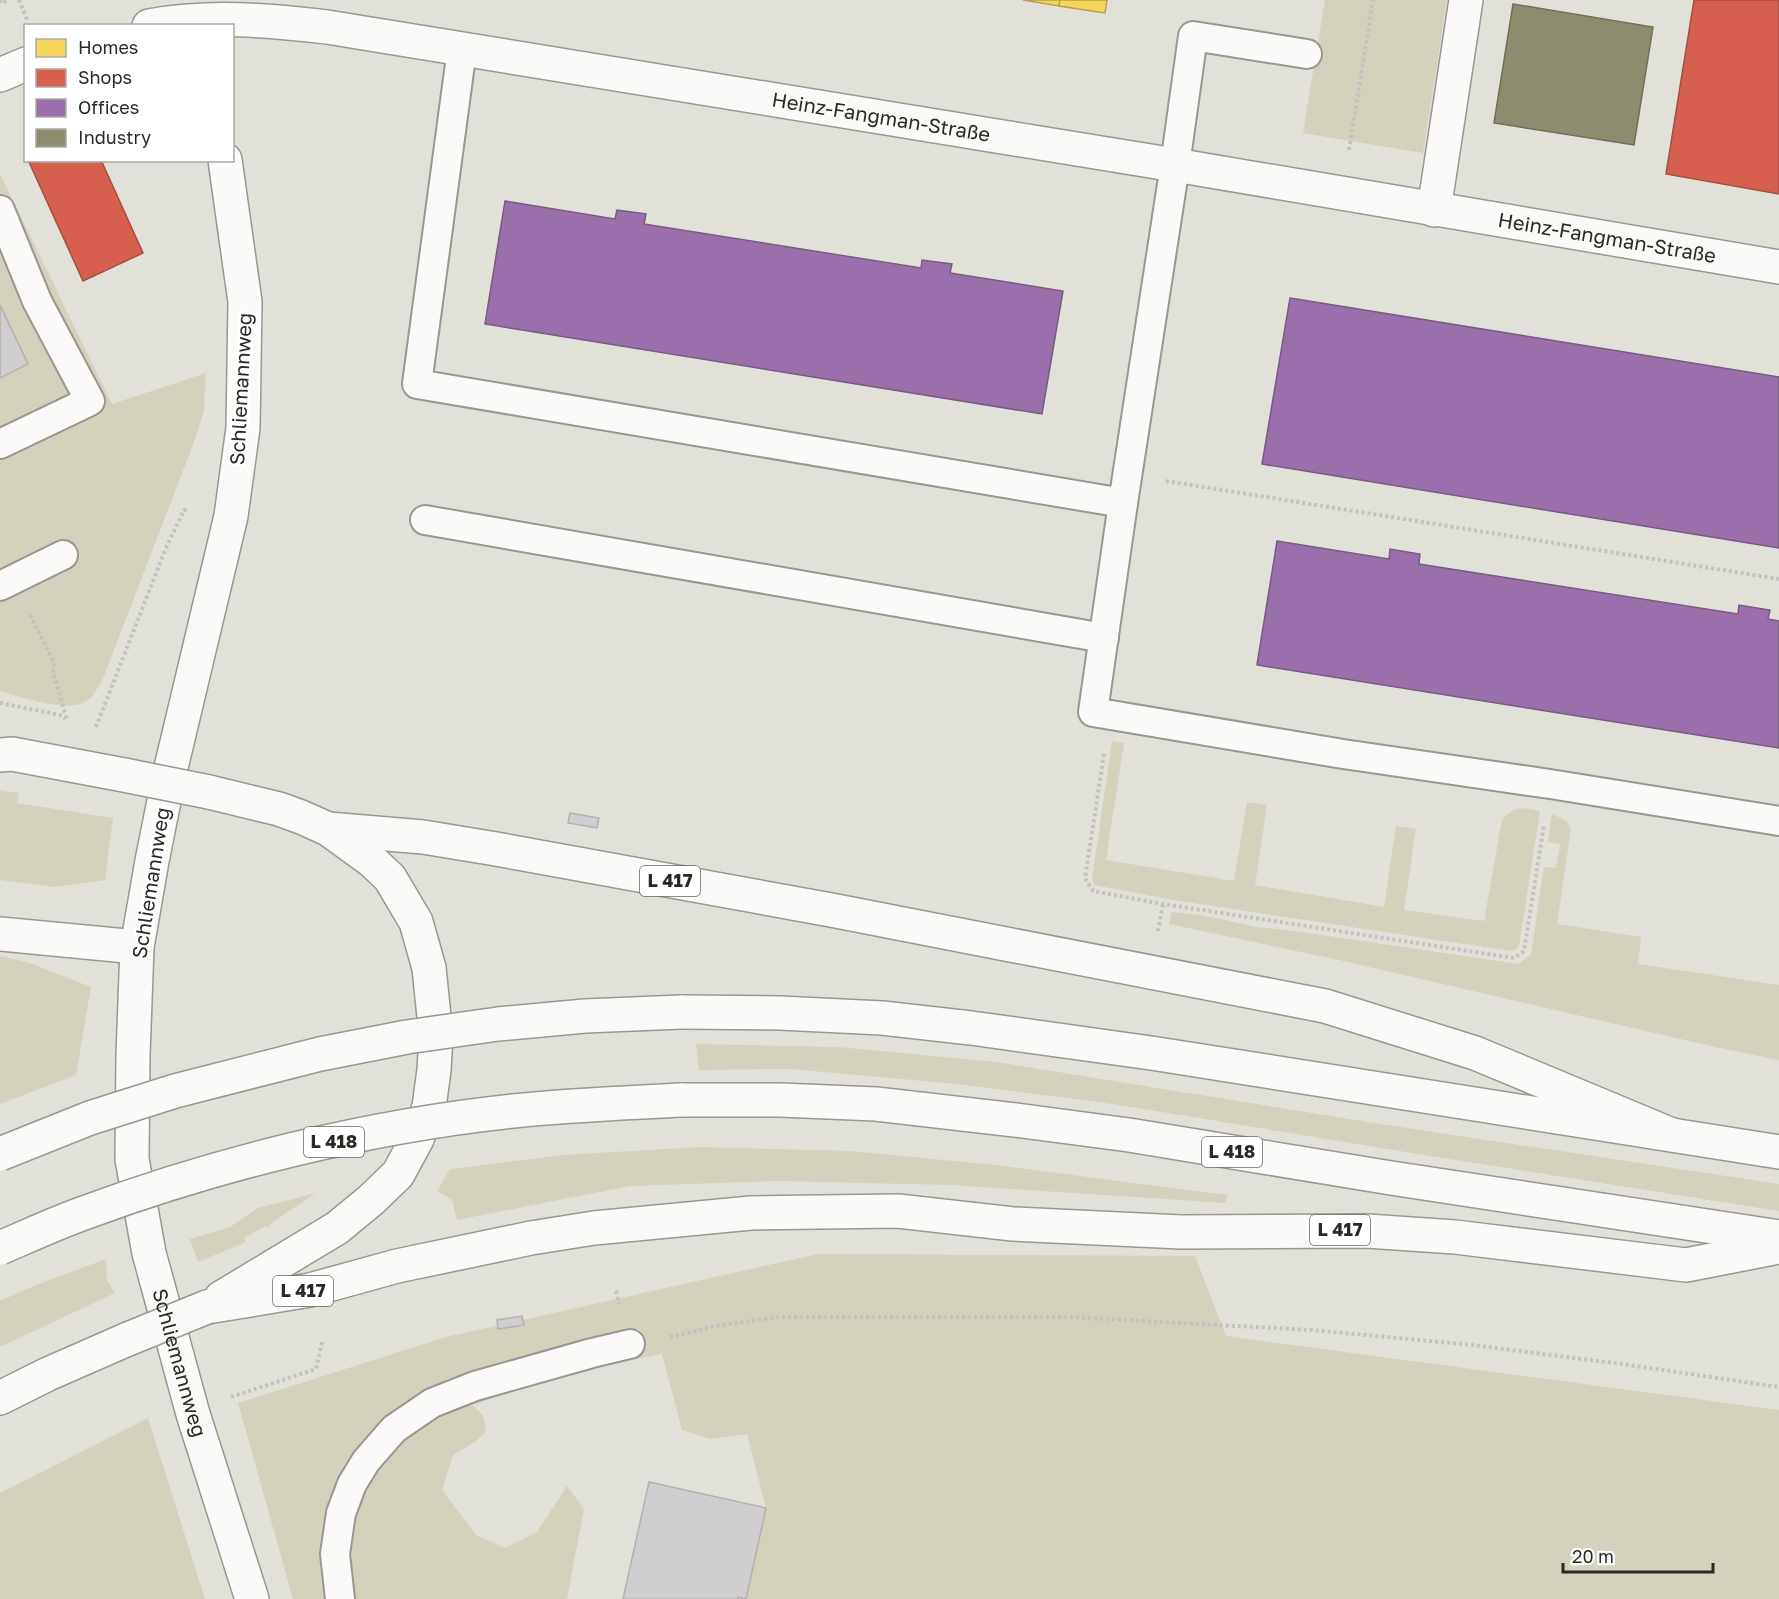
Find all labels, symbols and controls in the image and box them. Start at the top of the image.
legend [24,24,234,162]
text: Homes [78,36,138,58]
text: Shops [78,66,132,88]
street label: Heinz-Fangman-Straße [770,87,992,146]
text: Offices [78,96,139,118]
text: Industry [78,126,151,148]
street label: Heinz-Fangman-Straße [1496,207,1718,267]
street label: Schliemannweg [224,312,256,466]
street label: Schliemannweg [126,806,174,960]
road number: L 417 [640,866,700,896]
road number: L 418 [304,1127,364,1157]
road number: L 418 [1202,1137,1262,1167]
road number: L 417 [1310,1215,1370,1245]
road number: L 417 [273,1276,333,1306]
street label: Schliemannweg [148,1286,212,1440]
scale bar [1563,1536,1713,1574]
text: 20 m [1572,1545,1614,1567]

